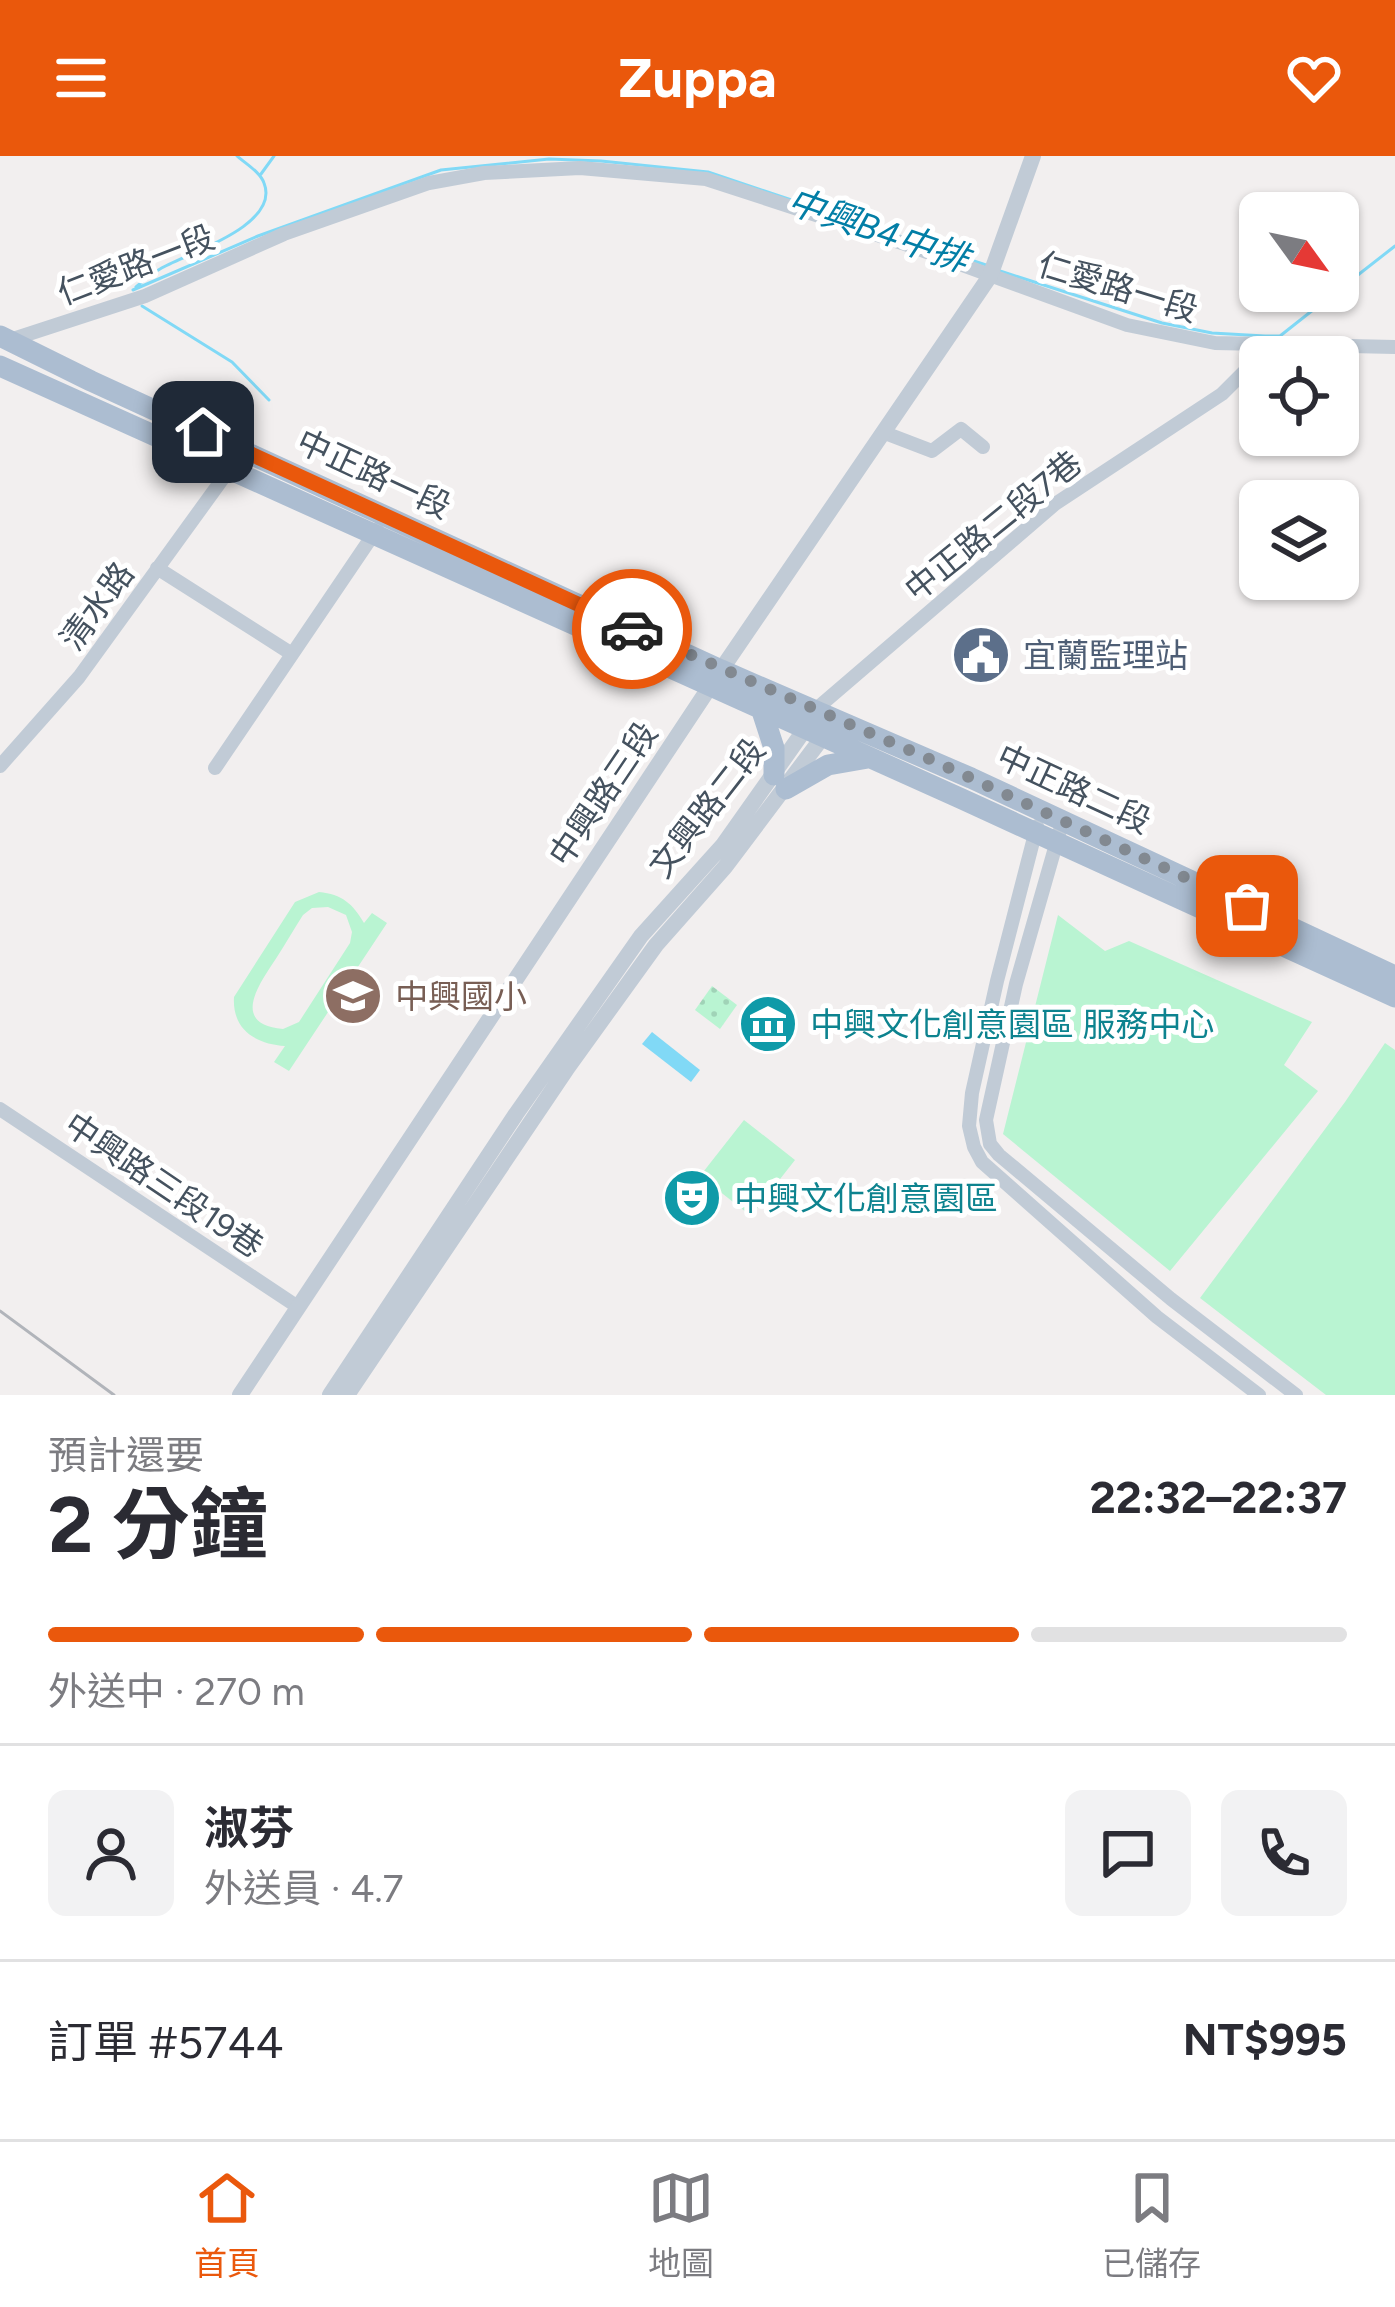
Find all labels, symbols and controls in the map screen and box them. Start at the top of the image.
icon: menu [48,45,114,111]
icon: heart [1281,45,1347,111]
text: Zuppa [618,46,777,111]
water label: 中興B4中排 [782,179,978,282]
north arrow [1239,192,1359,312]
map controls [1239,192,1359,600]
street label: 仁愛路一段 [52,217,220,313]
street label: 仁愛路一段 [1033,244,1203,330]
button: locate [1239,336,1359,456]
pin [152,381,254,483]
icon: home [170,399,236,465]
street label: 中正路一段 [291,421,457,527]
street label: 中正路二段7巷 [897,443,1089,609]
button: layers [1239,480,1359,600]
street label: 清水路 [52,554,142,658]
courier [572,569,692,689]
icon: car [599,596,665,662]
public building icon: 宜蘭監理站 [950,624,1012,686]
place label: 宜蘭監理站 [1023,636,1188,675]
street label: 中興路三段 [541,715,665,873]
street label: 文興路二段 [641,731,773,885]
street label: 中正路二段 [991,736,1157,842]
pin [1196,855,1298,957]
icon: bag [1214,873,1280,939]
school or university icon: 中興國小 [322,965,384,1027]
place label: 中興國小 [395,977,527,1016]
museum icon: 中興文化創意園區 服務中心 [737,993,799,1055]
place label: 中興文化創意園區 服務中心 [810,1005,1214,1044]
street label: 中興路三段19巷 [58,1104,270,1266]
theatre icon: 中興文化創意園區 [661,1167,723,1229]
place label: 中興文化創意園區 [734,1179,998,1218]
text: 預計還要 [48,1432,204,1479]
text: 22:32–22:37 [1090,1470,1347,1524]
text: 2 分鐘 [48,1478,268,1572]
text: 外送中 · 270 m [48,1668,305,1715]
button: person [48,1790,174,1916]
button: chat [1065,1790,1191,1916]
button: phone [1221,1790,1347,1916]
text: 淑芬 [204,1801,294,1855]
text: 外送員 · 4.7 [204,1865,403,1912]
text: NT$995 [1183,2012,1347,2066]
text: 訂單 #5744 [48,2015,283,2069]
tab: 首頁 [194,2165,260,2285]
tab: 地圖 [648,2165,714,2285]
tab: 已儲存 [1102,2165,1201,2285]

